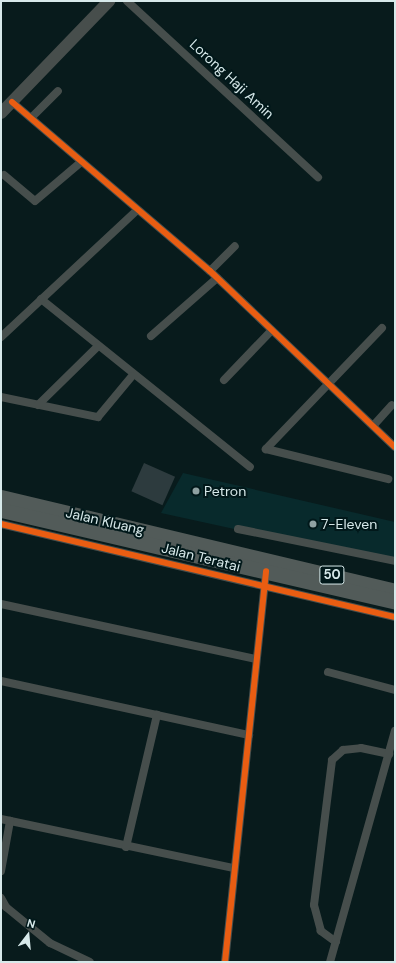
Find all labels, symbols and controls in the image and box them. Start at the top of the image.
street label: Lorong Haji Amin [186,36,278,122]
place label: Petron [204,483,246,499]
marker: Petron [191,486,201,496]
street label: Jalan Kluang [64,504,146,538]
place label: 7-Eleven [321,516,377,532]
marker: 7-Eleven [308,519,318,529]
street label: Jalan Teratai [160,539,242,575]
road number: 50 [319,564,345,586]
north arrow [8,915,48,955]
text: N [26,916,37,931]

